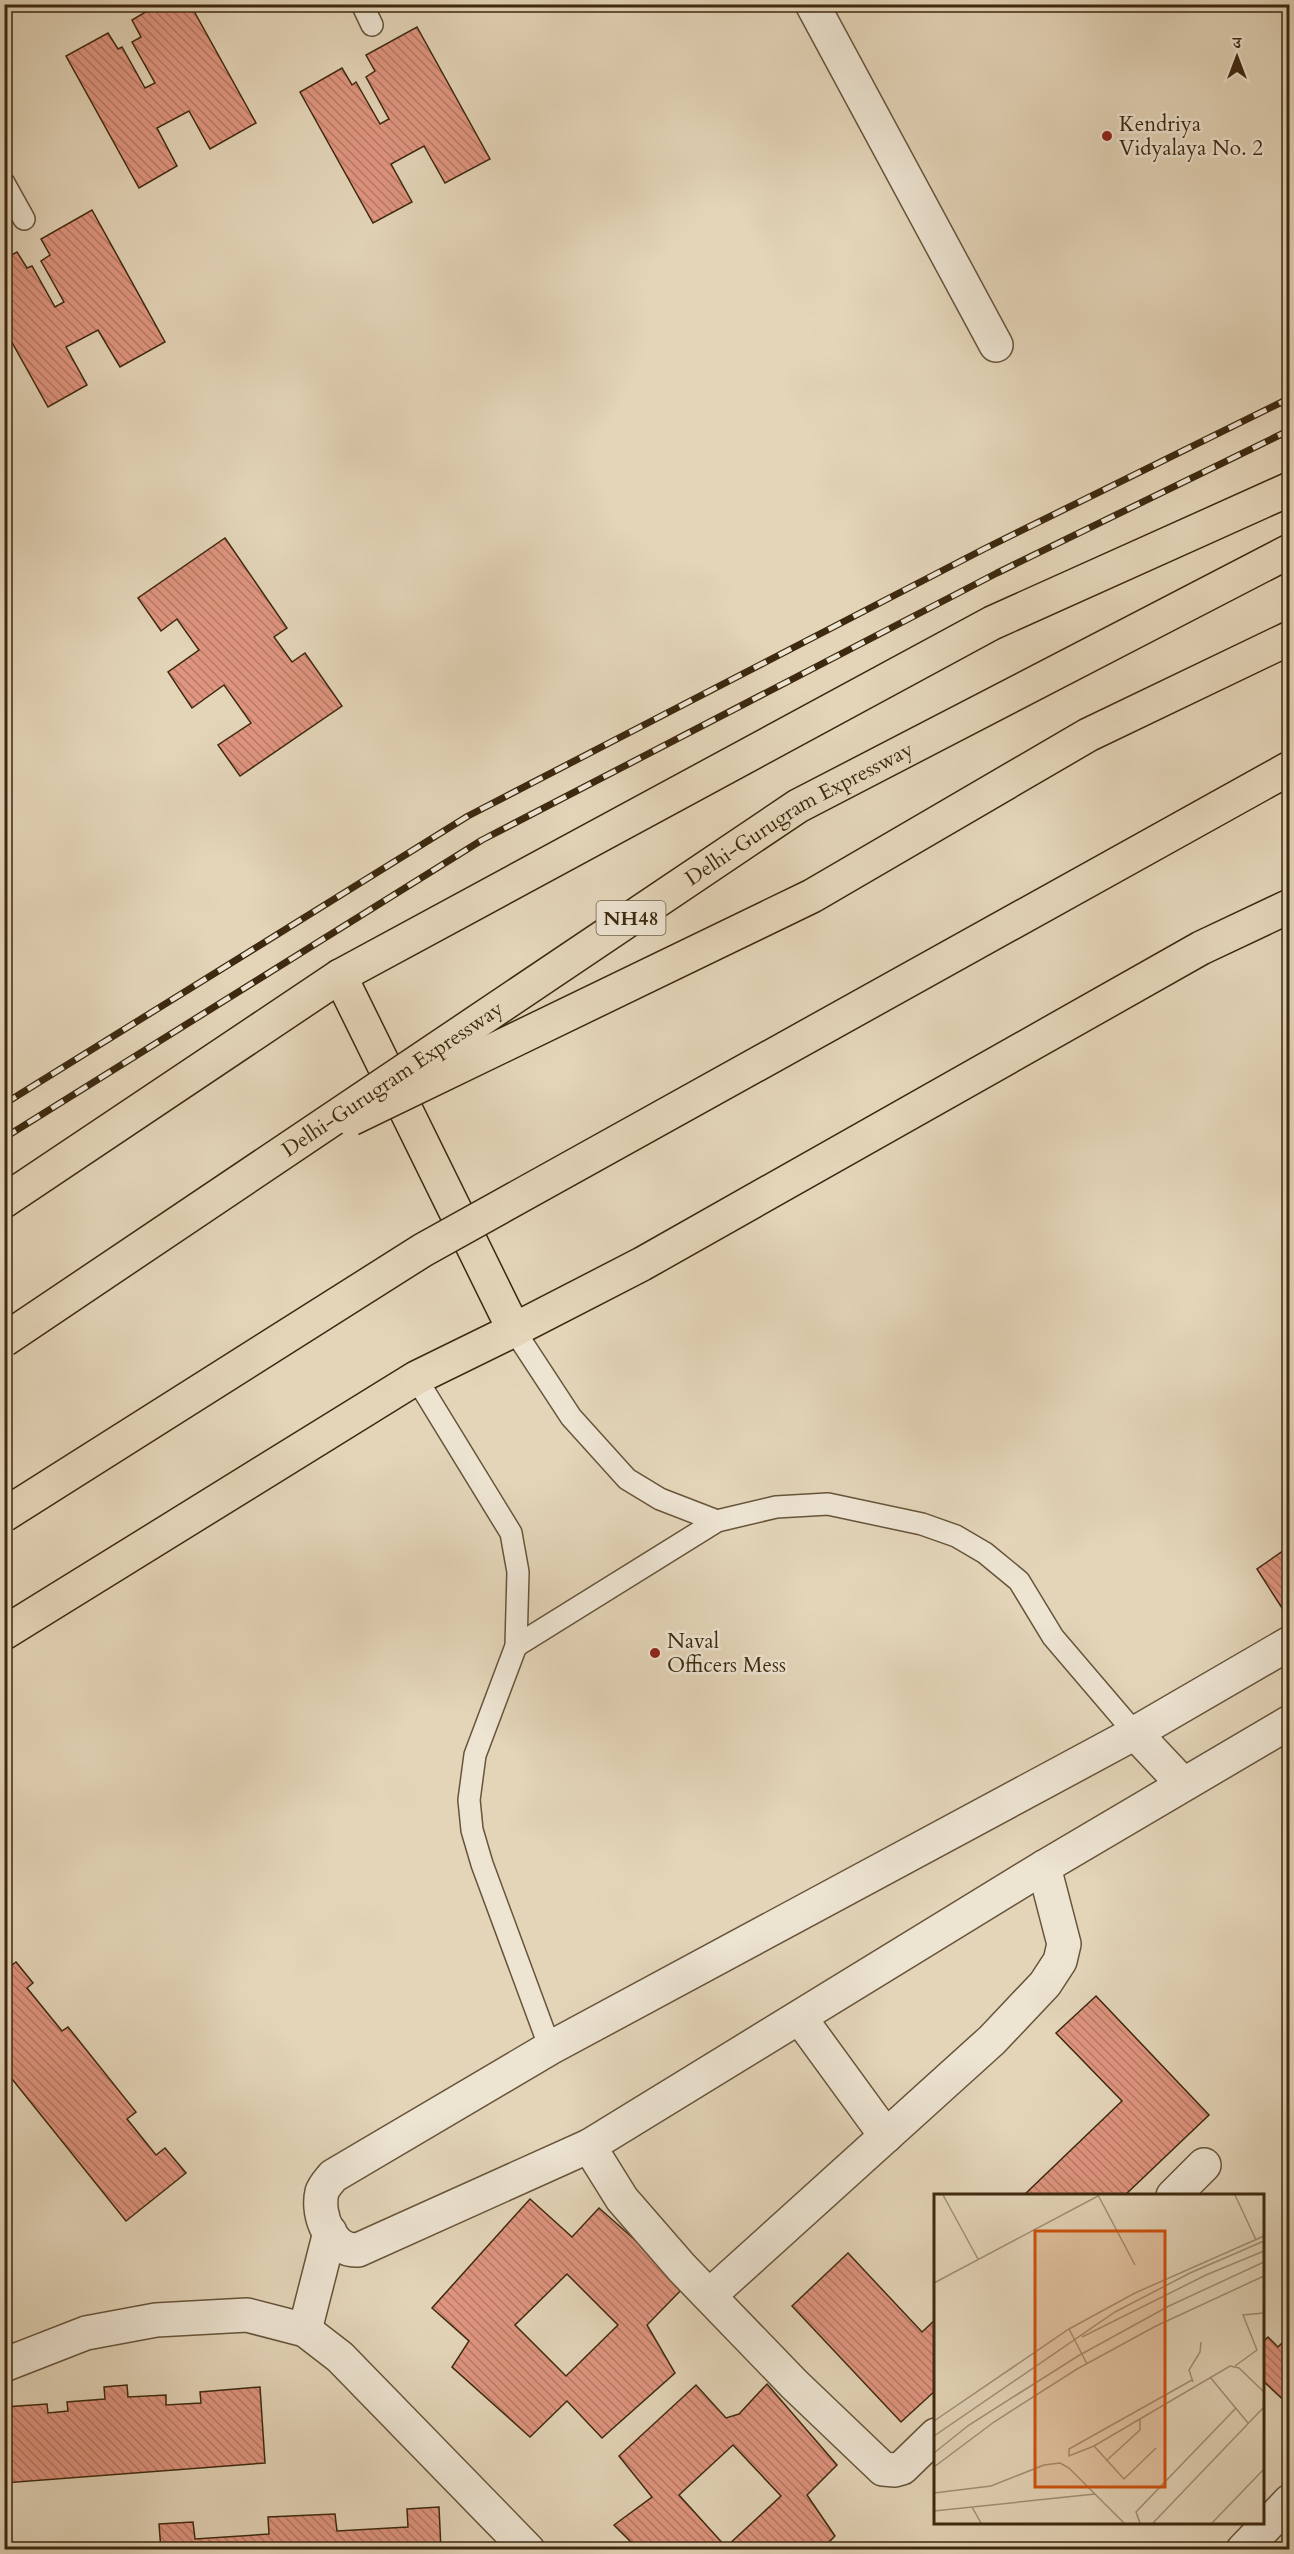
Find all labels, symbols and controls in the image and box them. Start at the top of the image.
north arrow [1207,27,1267,87]
text: उ [1232,32,1243,54]
place label: Kendriya Vidyalaya No. 2 [1119,110,1263,163]
marker: Kendriya Vidyalaya No. 2 [1100,129,1114,143]
street label: Delhi-Gurugram Expressway [680,735,918,893]
road number: NH48 [596,901,666,935]
street label: Delhi-Gurugram Expressway [276,994,509,1164]
place label: Naval Officers Mess [667,1627,786,1680]
marker: Naval Officers Mess [648,1646,662,1660]
inset map [934,2194,1264,2524]

